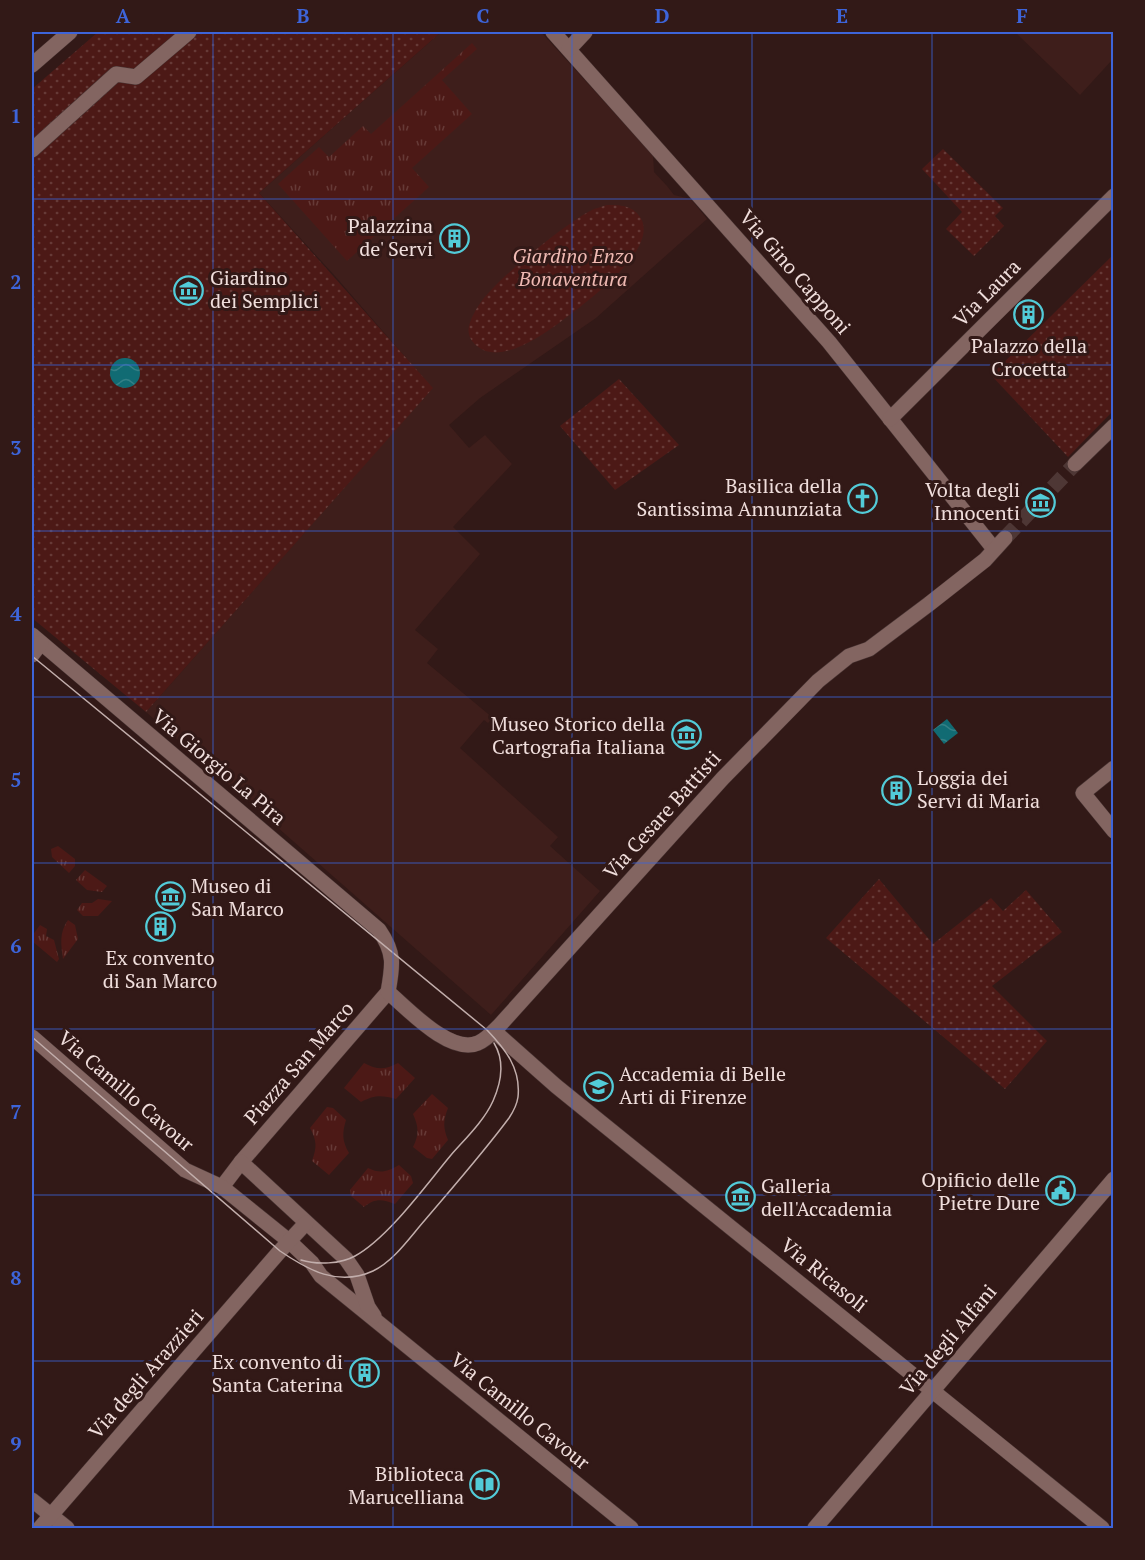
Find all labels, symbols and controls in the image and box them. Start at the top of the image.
text: A [116,2,131,29]
text: B [297,2,310,29]
text: C [476,2,490,29]
text: D [655,2,669,29]
text: E [836,2,848,29]
text: F [1016,2,1028,29]
text: 1 [10,102,22,129]
street label: Via Gino Capponi [734,204,857,340]
place label: Palazzina de' Servi [348,212,433,262]
building icon: Palazzina de' Servi [438,222,470,254]
park label: Giardino Enzo Bonaventura [512,242,634,292]
street label: Via Laura [947,253,1026,332]
place label: Giardino dei Semplici [210,264,319,314]
text: 2 [10,268,22,295]
museum icon: Giardino dei Semplici [173,274,205,306]
building icon: Palazzo della Crocetta [1013,299,1045,331]
place label: Palazzo della Crocetta [971,332,1087,382]
text: 3 [10,434,22,461]
place label: Basilica della Santissima Annunziata [637,472,842,522]
place label: Volta degli Innocenti [925,476,1020,526]
church icon: Basilica della Santissima Annunziata [847,482,879,514]
museum icon: Volta degli Innocenti [1025,486,1057,518]
text: 4 [10,600,22,627]
street label: Via Giorgio La Pira [147,703,292,831]
place label: Museo Storico della Cartografia Italiana [490,710,665,760]
museum icon: Museo Storico della Cartografia Italiana [670,719,702,751]
street label: Via Cesare Battisti [597,745,726,885]
place label: Loggia dei Servi di Maria [917,764,1040,814]
text: 5 [10,766,22,793]
building icon: Loggia dei Servi di Maria [880,774,912,806]
place label: Museo di San Marco [191,872,284,922]
museum icon: Museo di San Marco [154,881,186,913]
building icon: Ex convento di San Marco [144,911,176,943]
text: 6 [10,932,22,959]
place label: Ex convento di San Marco [103,944,217,994]
street label: Piazza San Marco [238,995,360,1130]
street label: Via Camillo Cavour [53,1024,200,1157]
place label: Accademia di Belle Arti di Firenze [619,1060,786,1110]
school or university icon: Accademia di Belle Arti di Firenze [582,1070,614,1102]
text: 7 [10,1098,22,1125]
place label: Opificio delle Pietre Dure [921,1166,1040,1216]
place label: Galleria dell'Accademia [761,1172,892,1222]
public building icon: Opificio delle Pietre Dure [1045,1175,1077,1207]
museum icon: Galleria dell'Accademia [724,1181,756,1213]
street label: Via Ricasoli [775,1231,873,1318]
text: 8 [10,1264,22,1291]
street label: Via degli Alfani [893,1278,1002,1401]
street label: Via degli Arazzieri [82,1303,209,1444]
street label: Via Camillo Cavour [445,1346,596,1475]
place label: Ex convento di Santa Caterina [212,1348,343,1398]
building icon: Ex convento di Santa Caterina [348,1357,380,1389]
text: 9 [10,1430,22,1457]
place label: Biblioteca Marucelliana [348,1460,464,1510]
library icon: Biblioteca Marucelliana [469,1469,501,1501]

